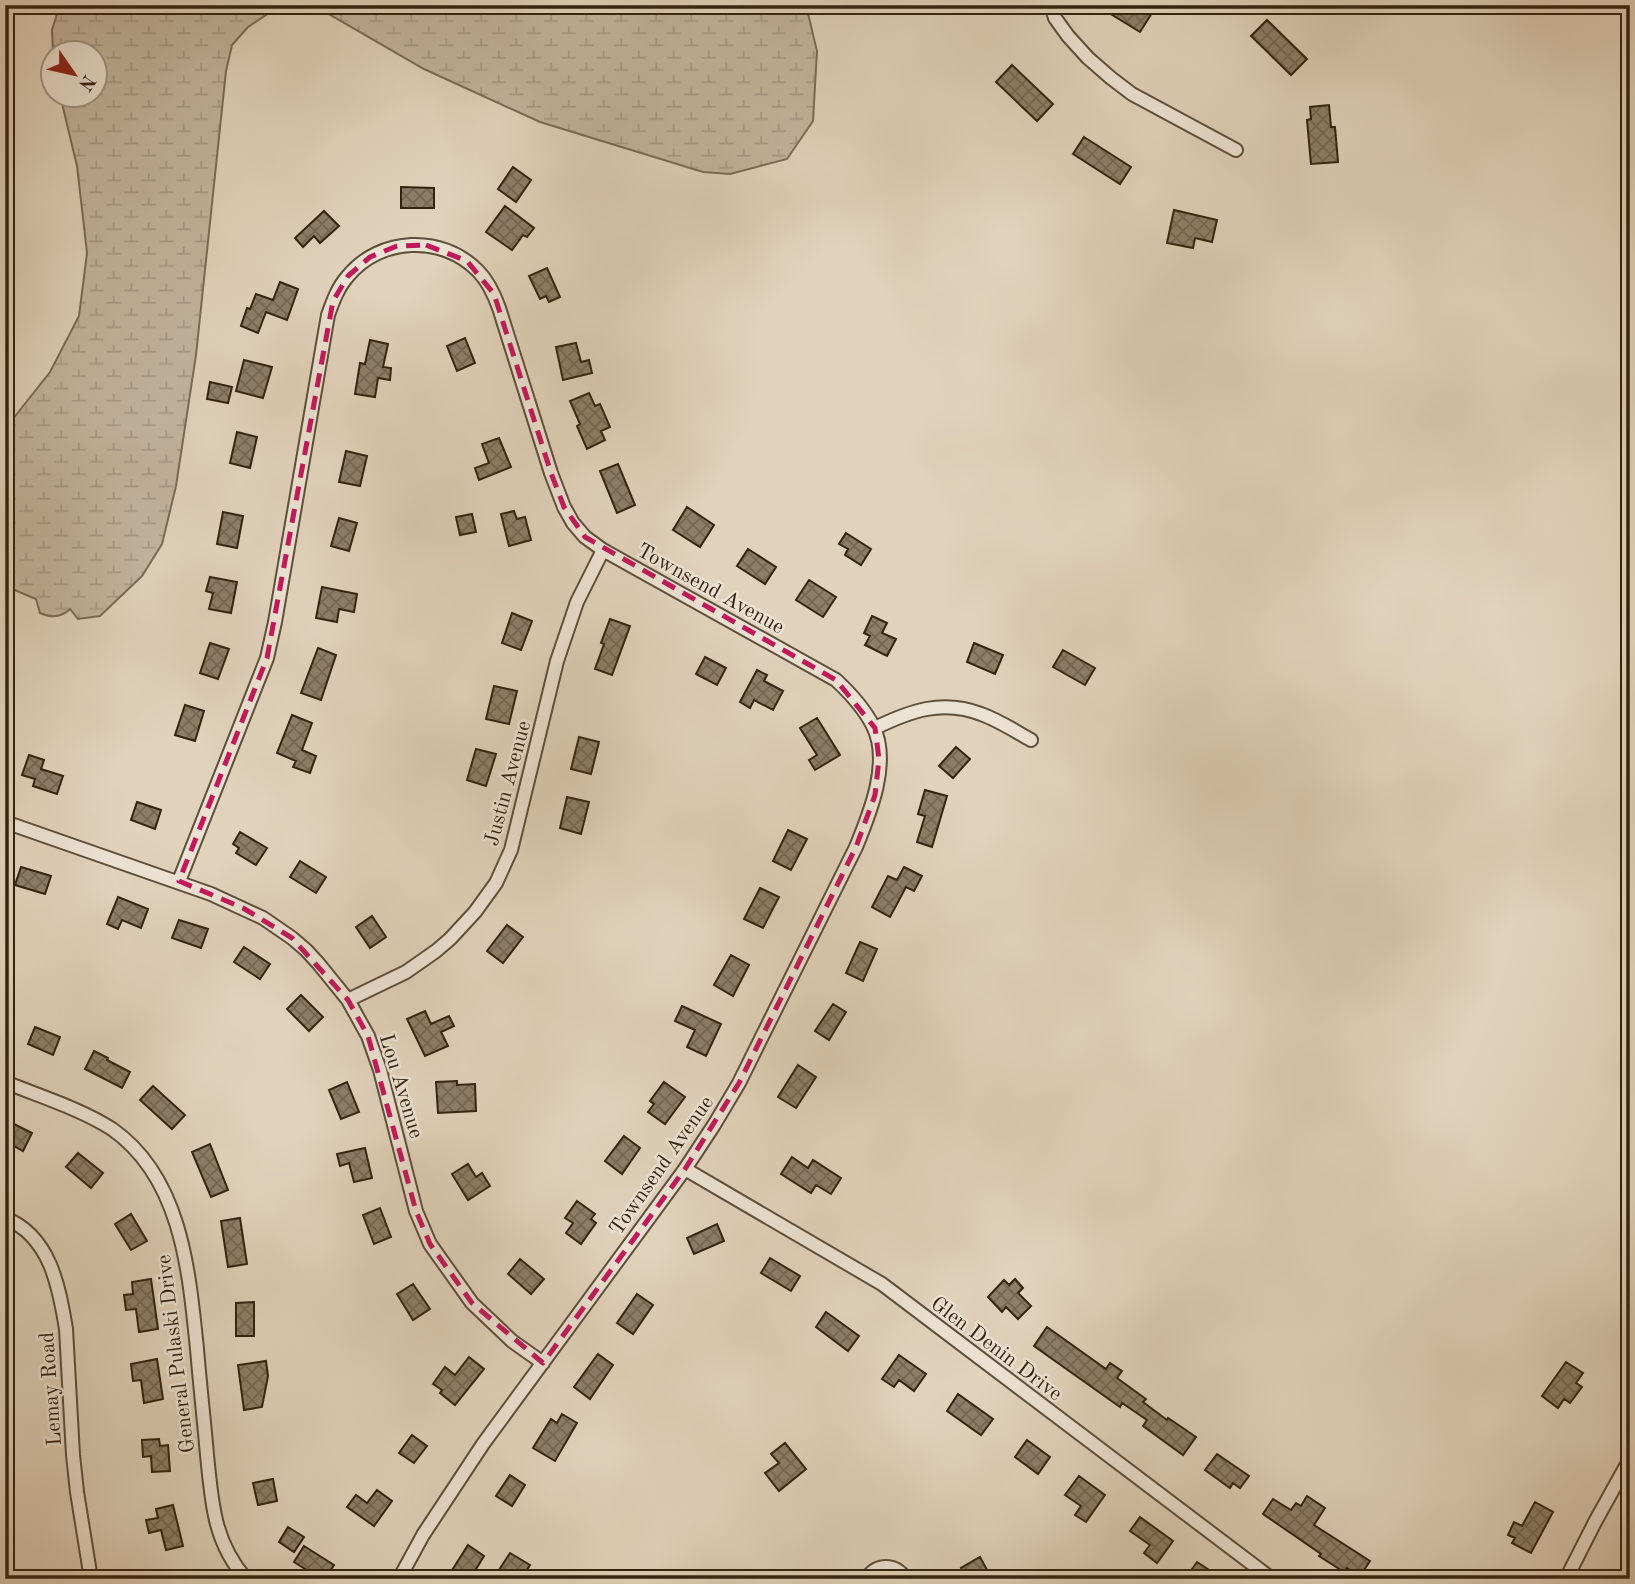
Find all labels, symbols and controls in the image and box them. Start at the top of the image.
north arrow [38,38,108,108]
text: N [74,71,98,94]
street label: Townsend Avenue [633,540,787,638]
street label: Justin Avenue [482,719,535,848]
street label: Lou Avenue [375,1032,426,1141]
street label: Townsend Avenue [606,1092,718,1239]
street label: General Pulaski Drive [154,1253,199,1454]
street label: Glen Denin Drive [927,1293,1066,1405]
street label: Lemay Road [37,1331,66,1447]

